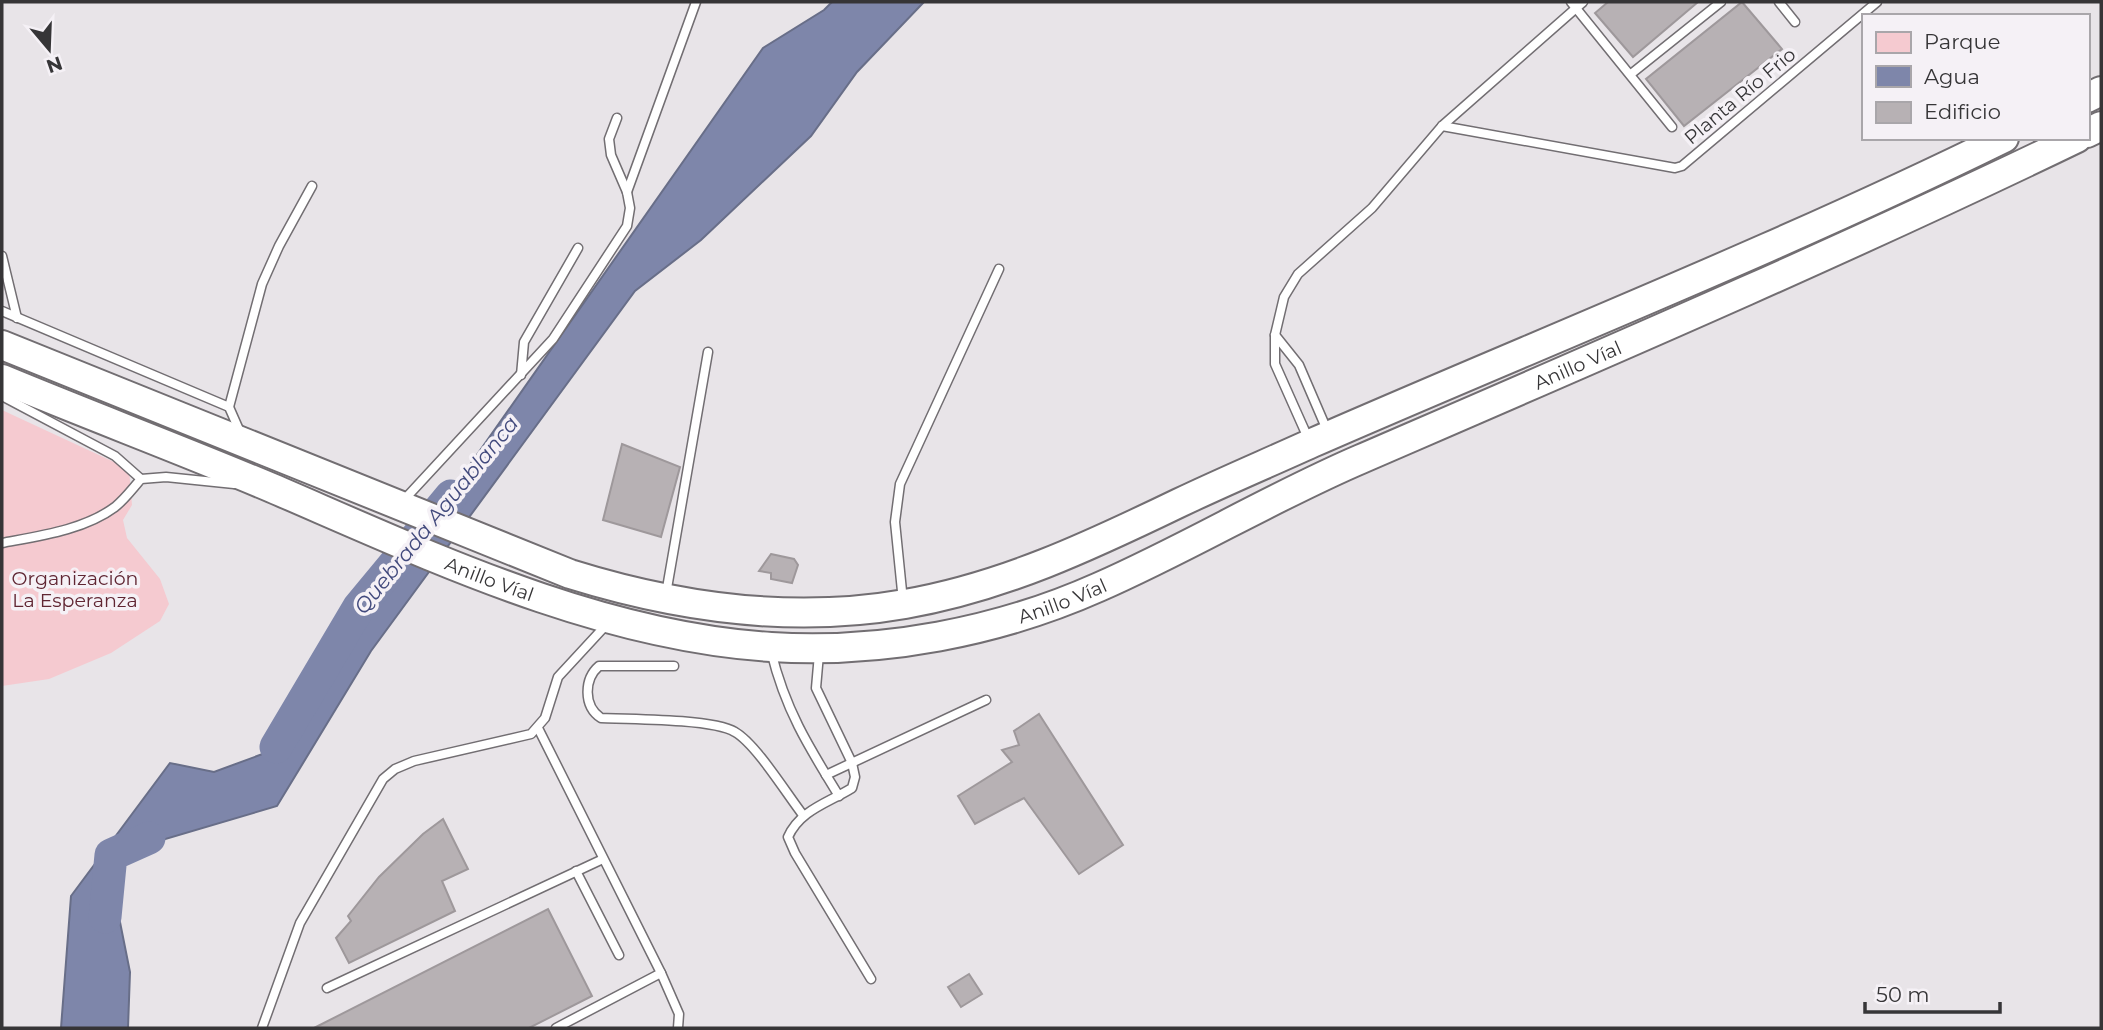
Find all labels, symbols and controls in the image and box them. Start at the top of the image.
north arrow [14,14,84,84]
legend [1862,14,2089,140]
text: Parque [1924,29,2000,54]
street label: Planta Río Frio [1680,43,1800,149]
text: N [43,51,65,78]
text: Agua [1924,64,1980,89]
text: Edificio [1924,99,2001,124]
street label: Anillo Víal [1530,336,1625,394]
water label: Quebrada Aguablanca [349,411,523,619]
street label: Anillo Víal [442,552,537,606]
park label: Organización La Esperanza [12,567,138,612]
street label: Anillo Víal [1015,574,1110,628]
scale bar [1865,970,2000,1014]
text: 50 m [1876,982,1930,1007]

